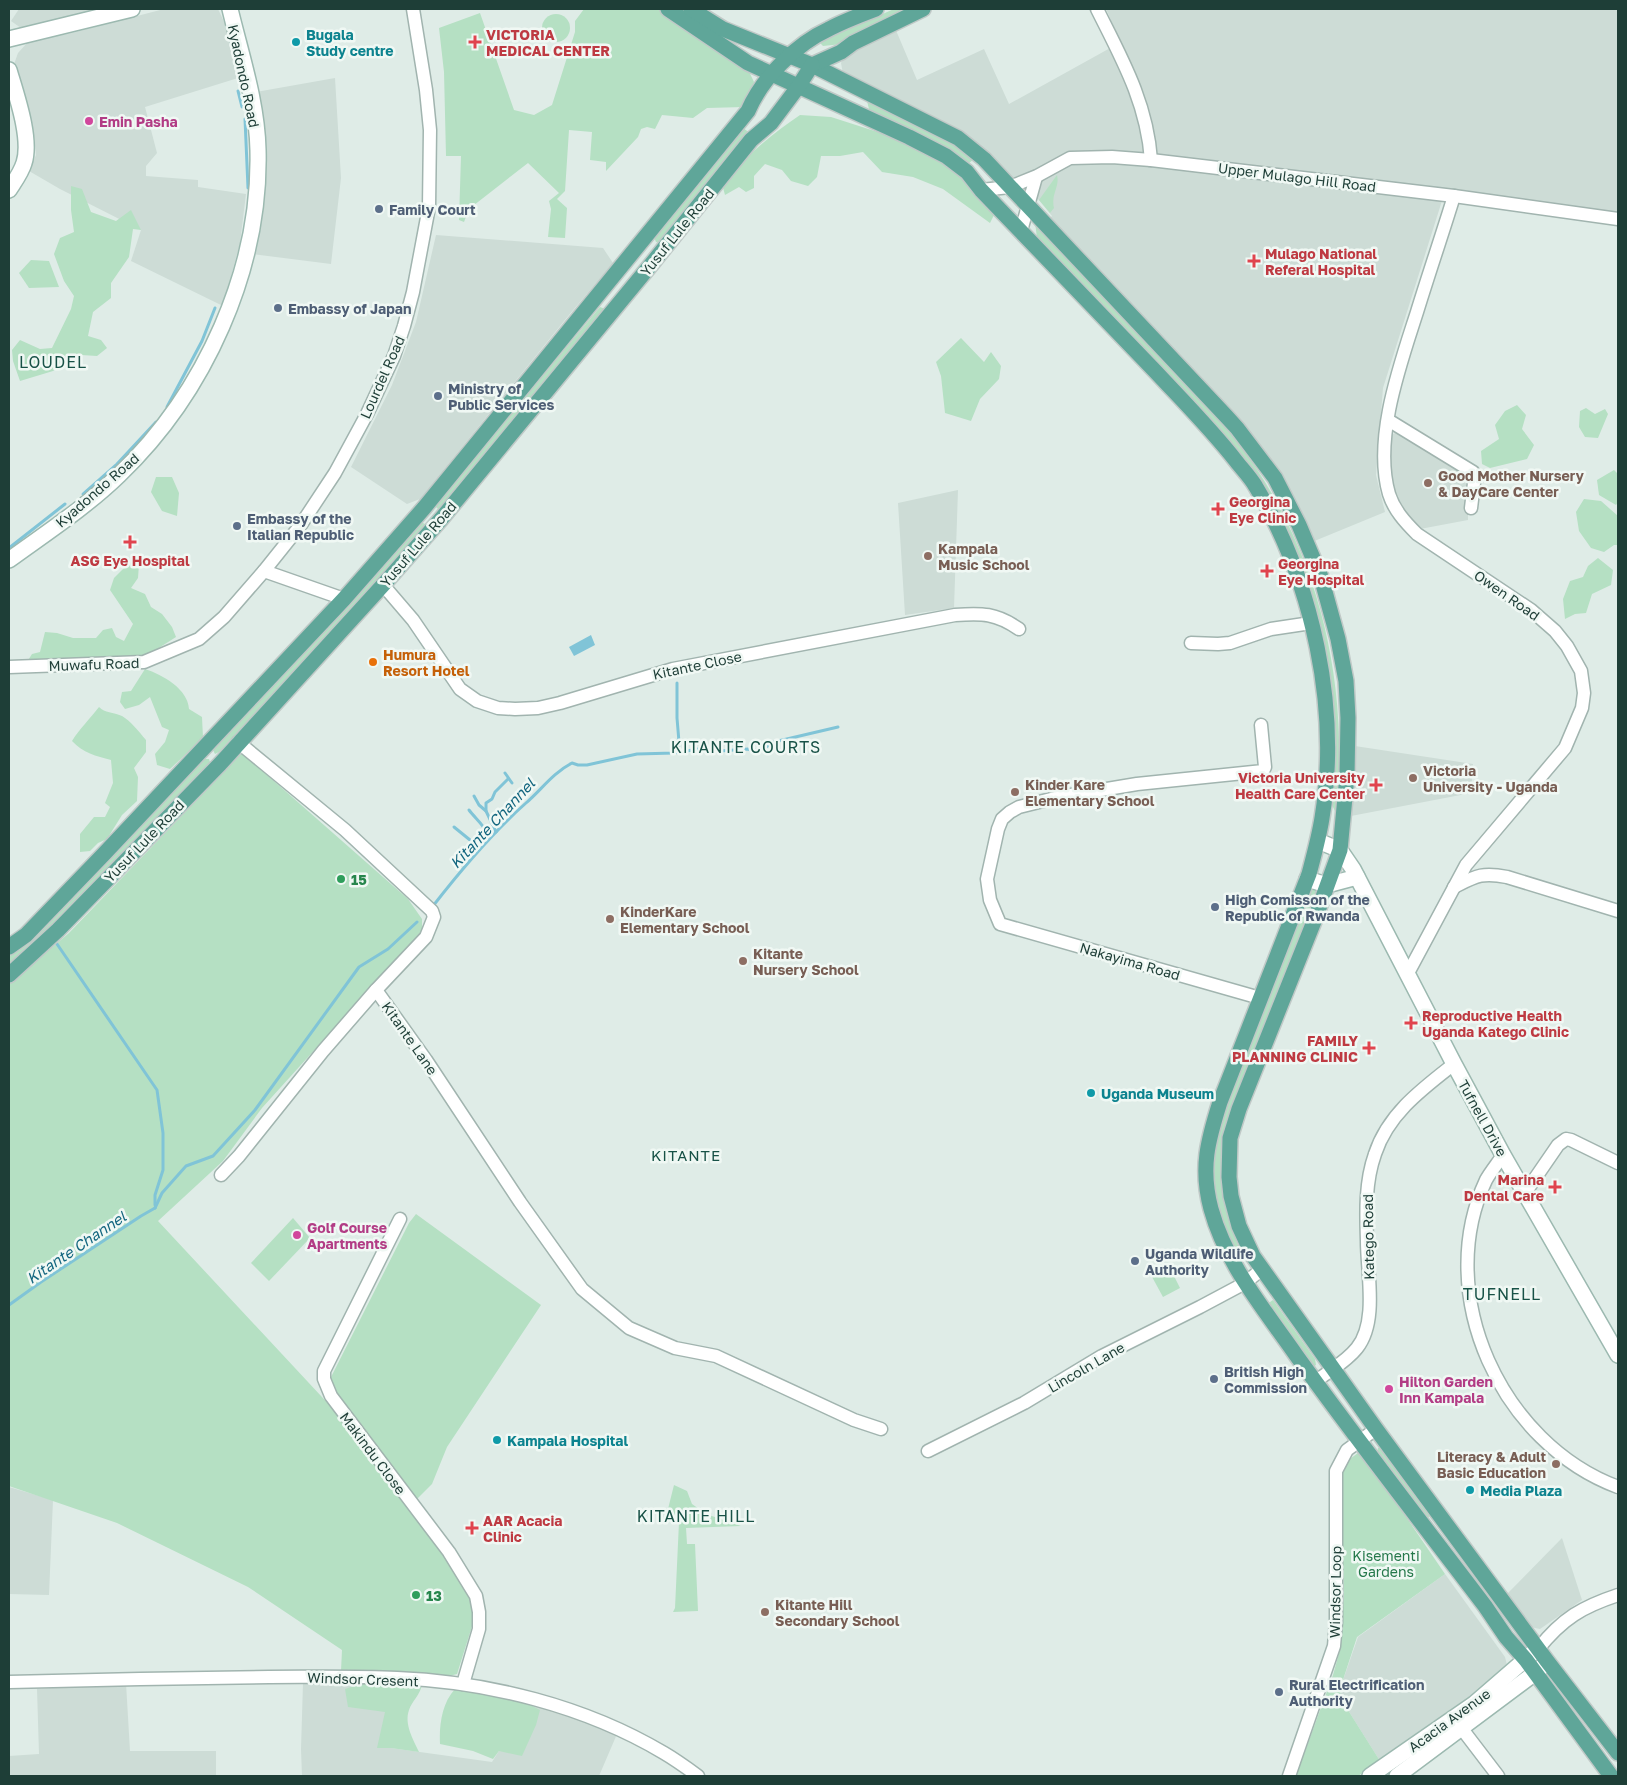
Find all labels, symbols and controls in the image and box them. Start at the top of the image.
street label: Kyadondo Road [225,23,263,129]
place label: Bugala Study centre [306,26,394,59]
place label: VICTORIA MEDICAL CENTER [486,26,610,59]
marker: VICTORIA MEDICAL CENTER [468,35,482,49]
marker: Bugala Study centre [290,36,302,48]
place label: Emin Pasha [99,113,178,130]
marker: Emin Pasha [83,115,95,127]
street label: Upper Mulago Hill Road [1217,159,1377,195]
street label: Yusuf Lule Road [637,185,717,279]
place label: Family Court [389,201,476,218]
marker: Family Court [373,203,385,215]
place label: Mulago National Referal Hospital [1265,245,1377,278]
marker: Mulago National Referal Hospital [1247,254,1261,268]
place label: Embassy of Japan [288,300,411,317]
marker: Embassy of Japan [272,302,284,314]
street label: Lourdel Road [356,333,408,421]
district label: LOUDEL [19,352,87,372]
place label: Ministry of Public Services [448,380,554,413]
marker: Ministry of Public Services [432,390,444,402]
street label: Kyadondo Road [52,449,142,531]
place label: Good Mother Nursery & DayCare Center [1438,467,1585,500]
marker: Good Mother Nursery & DayCare Center [1422,477,1434,489]
place label: Georgina Eye Clinic [1229,493,1296,526]
street label: Yusuf Lule Road [376,498,460,590]
marker: Georgina Eye Clinic [1211,502,1225,516]
place label: Embassy of the Italian Republic [247,510,354,543]
marker: Embassy of the Italian Republic [231,520,243,532]
marker: ASG Eye Hospital [123,535,137,549]
place label: Kampala Music School [938,540,1030,573]
marker: Kampala Music School [922,550,934,562]
place label: ASG Eye Hospital [70,552,190,569]
place label: Georgina Eye Hospital [1278,555,1365,588]
marker: Georgina Eye Hospital [1260,564,1274,578]
street label: Owen Road [1471,566,1543,624]
place label: Humura Resort Hotel [383,646,470,679]
street label: Kitante Close [651,647,743,683]
street label: Muwafu Road [48,654,140,674]
marker: Humura Resort Hotel [367,656,379,668]
district label: KITANTE COURTS [671,737,821,757]
place label: Victoria University - Uganda [1423,762,1558,795]
place label: Victoria University Health Care Center [1235,769,1366,802]
marker: Victoria University - Uganda [1407,772,1419,784]
water label: Kitante Channel [446,773,539,872]
place label: Kinder Kare Elementary School [1025,776,1155,809]
marker: Victoria University Health Care Center [1369,778,1383,792]
marker: Kinder Kare Elementary School [1009,786,1021,798]
street label: Yusuf Lule Road [101,796,187,886]
place label: 15 [351,871,367,888]
marker: 15 [335,873,347,885]
place label: High Comisson of the Republic of Rwanda [1225,891,1370,924]
marker: High Comisson of the Republic of Rwanda [1209,901,1221,913]
place label: KinderKare Elementary School [620,903,750,936]
marker: KinderKare Elementary School [604,913,616,925]
street label: Nakayima Road [1078,939,1182,983]
place label: Kitante Nursery School [753,945,859,978]
marker: Kitante Nursery School [737,955,749,967]
street label: Kitante Lane [379,998,441,1078]
place label: Reproductive Health Uganda Katego Clinic [1422,1007,1569,1040]
marker: Reproductive Health Uganda Katego Clinic [1404,1016,1418,1030]
place label: FAMILY PLANNING CLINIC [1232,1032,1358,1065]
marker: FAMILY PLANNING CLINIC [1362,1041,1376,1055]
street label: Tufnell Drive [1455,1077,1511,1159]
place label: Uganda Museum [1101,1085,1214,1102]
marker: Uganda Museum [1085,1087,1097,1099]
district label: KITANTE [651,1146,721,1164]
place label: Marina Dental Care [1464,1171,1544,1204]
marker: Marina Dental Care [1548,1180,1562,1194]
street label: Katego Road [1359,1194,1377,1280]
water label: Kitante Channel [23,1206,130,1287]
place label: Golf Course Apartments [307,1219,388,1252]
marker: Golf Course Apartments [291,1229,303,1241]
place label: Uganda Wildlife Authority [1145,1245,1254,1278]
marker: Uganda Wildlife Authority [1129,1255,1141,1267]
district label: TUFNELL [1463,1284,1541,1304]
street label: Lincoln Lane [1045,1338,1127,1396]
place label: British High Commission [1224,1363,1307,1396]
marker: British High Commission [1208,1373,1220,1385]
place label: Hilton Garden Inn Kampala [1399,1373,1493,1406]
marker: Hilton Garden Inn Kampala [1383,1383,1395,1395]
street label: Makindu Close [337,1409,409,1497]
place label: Kampala Hospital [507,1432,628,1449]
marker: Kampala Hospital [491,1434,503,1446]
place label: Literacy & Adult Basic Education [1437,1448,1546,1481]
marker: Literacy & Adult Basic Education [1550,1458,1562,1470]
place label: Media Plaza [1480,1482,1562,1499]
marker: Media Plaza [1464,1484,1476,1496]
district label: KITANTE HILL [637,1506,755,1526]
place label: AAR Acacia Clinic [483,1512,562,1545]
marker: AAR Acacia Clinic [465,1521,479,1535]
street label: Windsor Loop [1326,1546,1344,1638]
park label: Kisementi Gardens [1352,1547,1420,1580]
place label: 13 [426,1587,442,1604]
marker: 13 [410,1589,422,1601]
place label: Kitante Hill Secondary School [775,1596,900,1629]
marker: Kitante Hill Secondary School [759,1606,771,1618]
street label: Windsor Cresent [307,1669,419,1689]
place label: Rural Electrification Authority [1289,1676,1424,1709]
street label: Acacia Avenue [1405,1685,1493,1755]
marker: Rural Electrification Authority [1273,1686,1285,1698]

